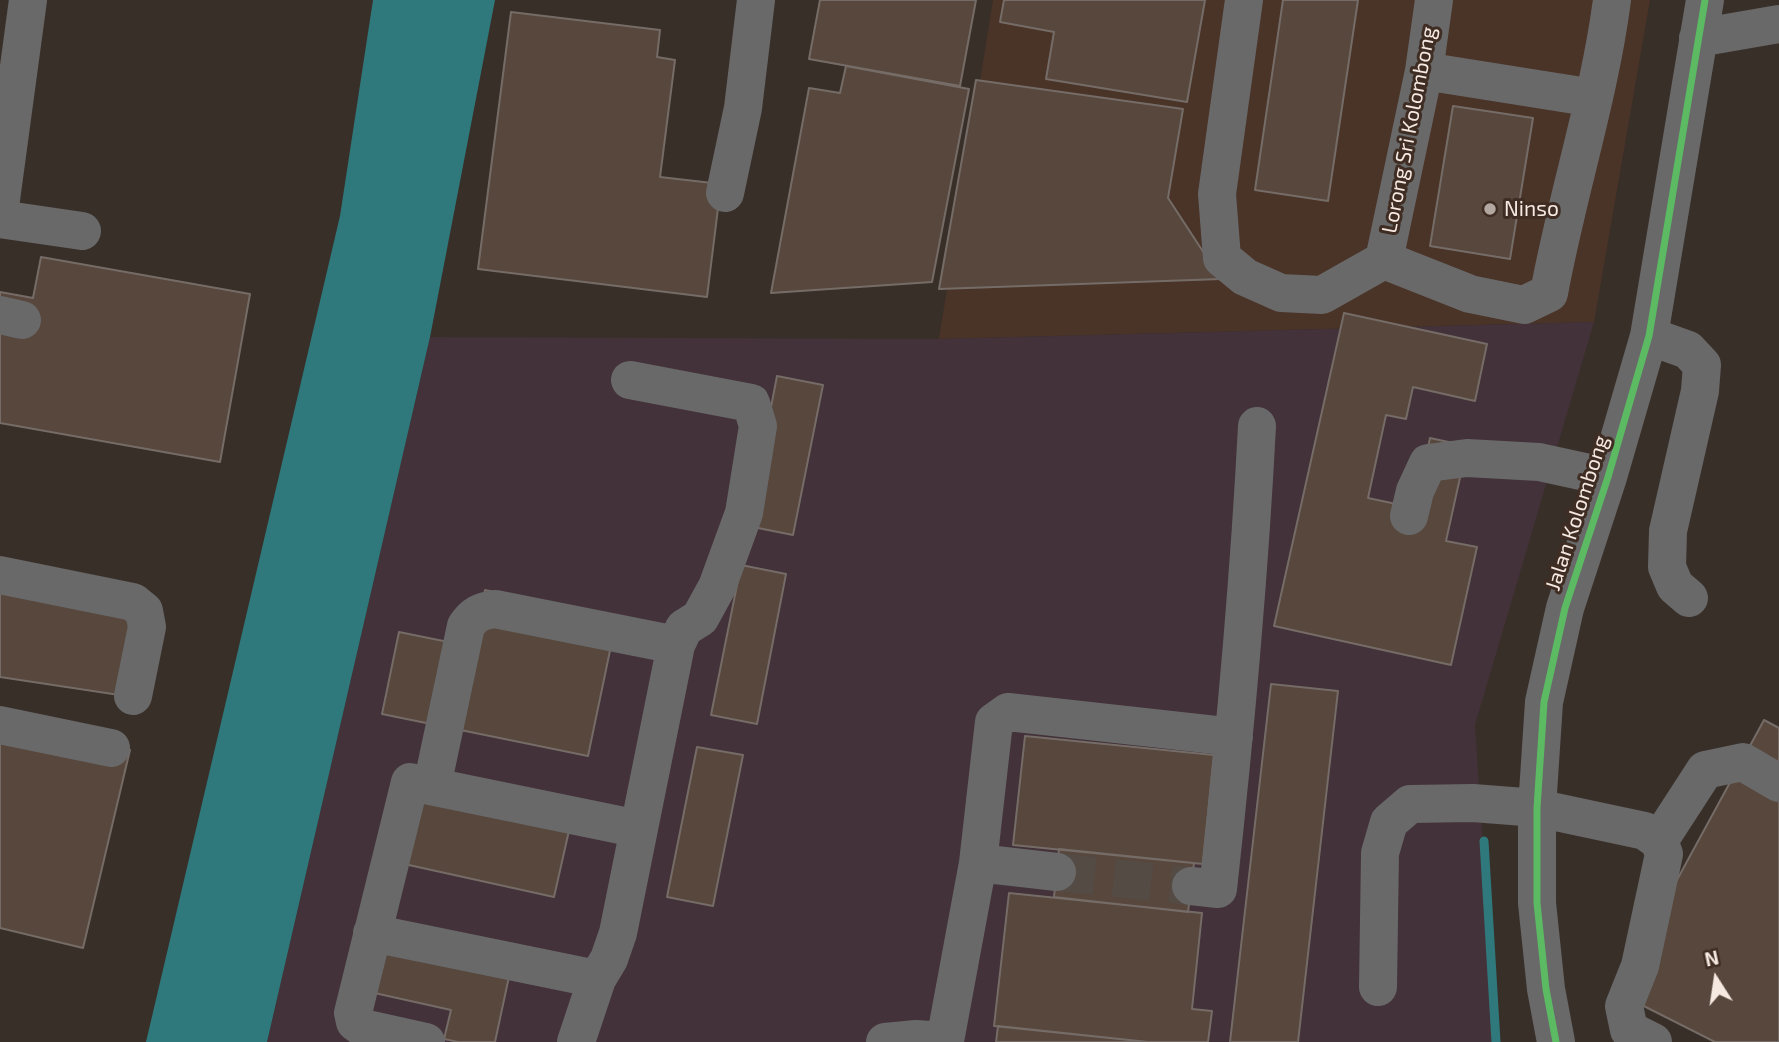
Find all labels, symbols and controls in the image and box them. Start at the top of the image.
street label: Lorong Sri Kolombong [1377,25,1441,235]
place label: Ninso [1504,196,1559,222]
marker: Ninso [1482,201,1498,217]
street label: Jalan Kolombong [1540,432,1614,594]
north arrow [1681,944,1751,1014]
text: N [1702,945,1721,971]

